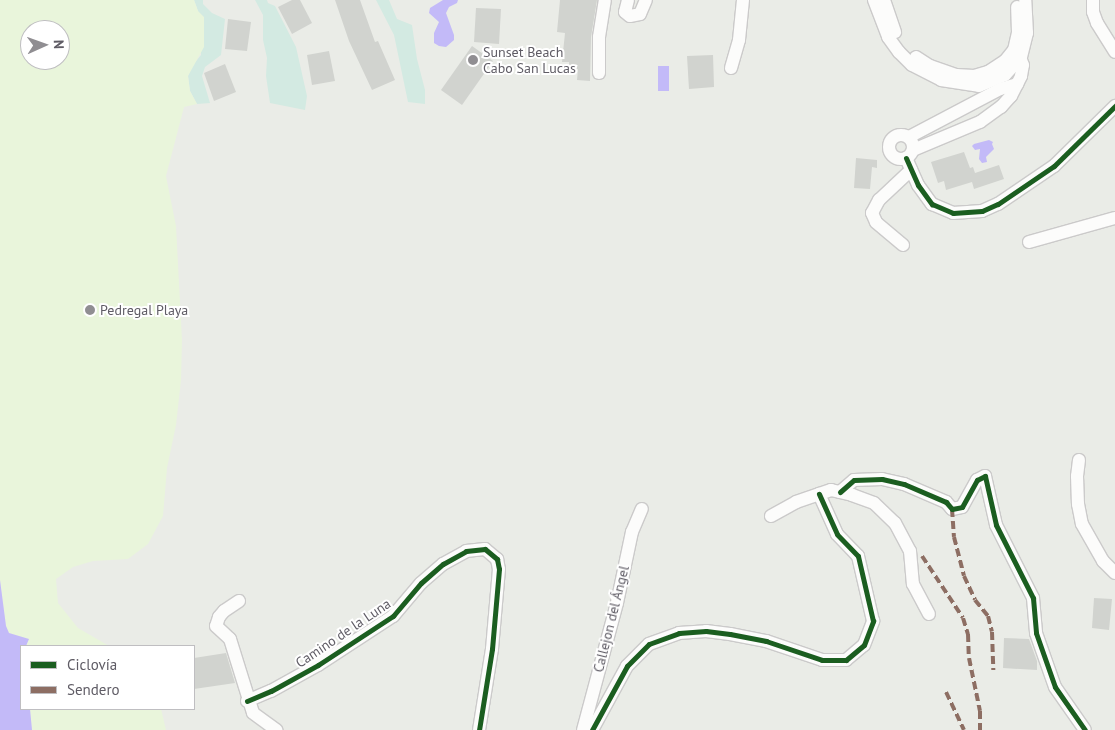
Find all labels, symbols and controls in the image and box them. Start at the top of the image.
north arrow [20,20,70,70]
text: N [50,40,68,49]
place label: Sunset Beach Cabo San Lucas [483,44,576,76]
marker: Sunset Beach Cabo San Lucas [467,54,479,66]
place label: Pedregal Playa [100,302,188,318]
marker: Pedregal Playa [84,304,96,316]
street label: Callejon del Ángel [590,564,632,674]
street label: Camino de la Luna [292,595,394,671]
legend [20,645,195,710]
text: Ciclovía [67,655,117,674]
text: Sendero [67,680,120,699]

